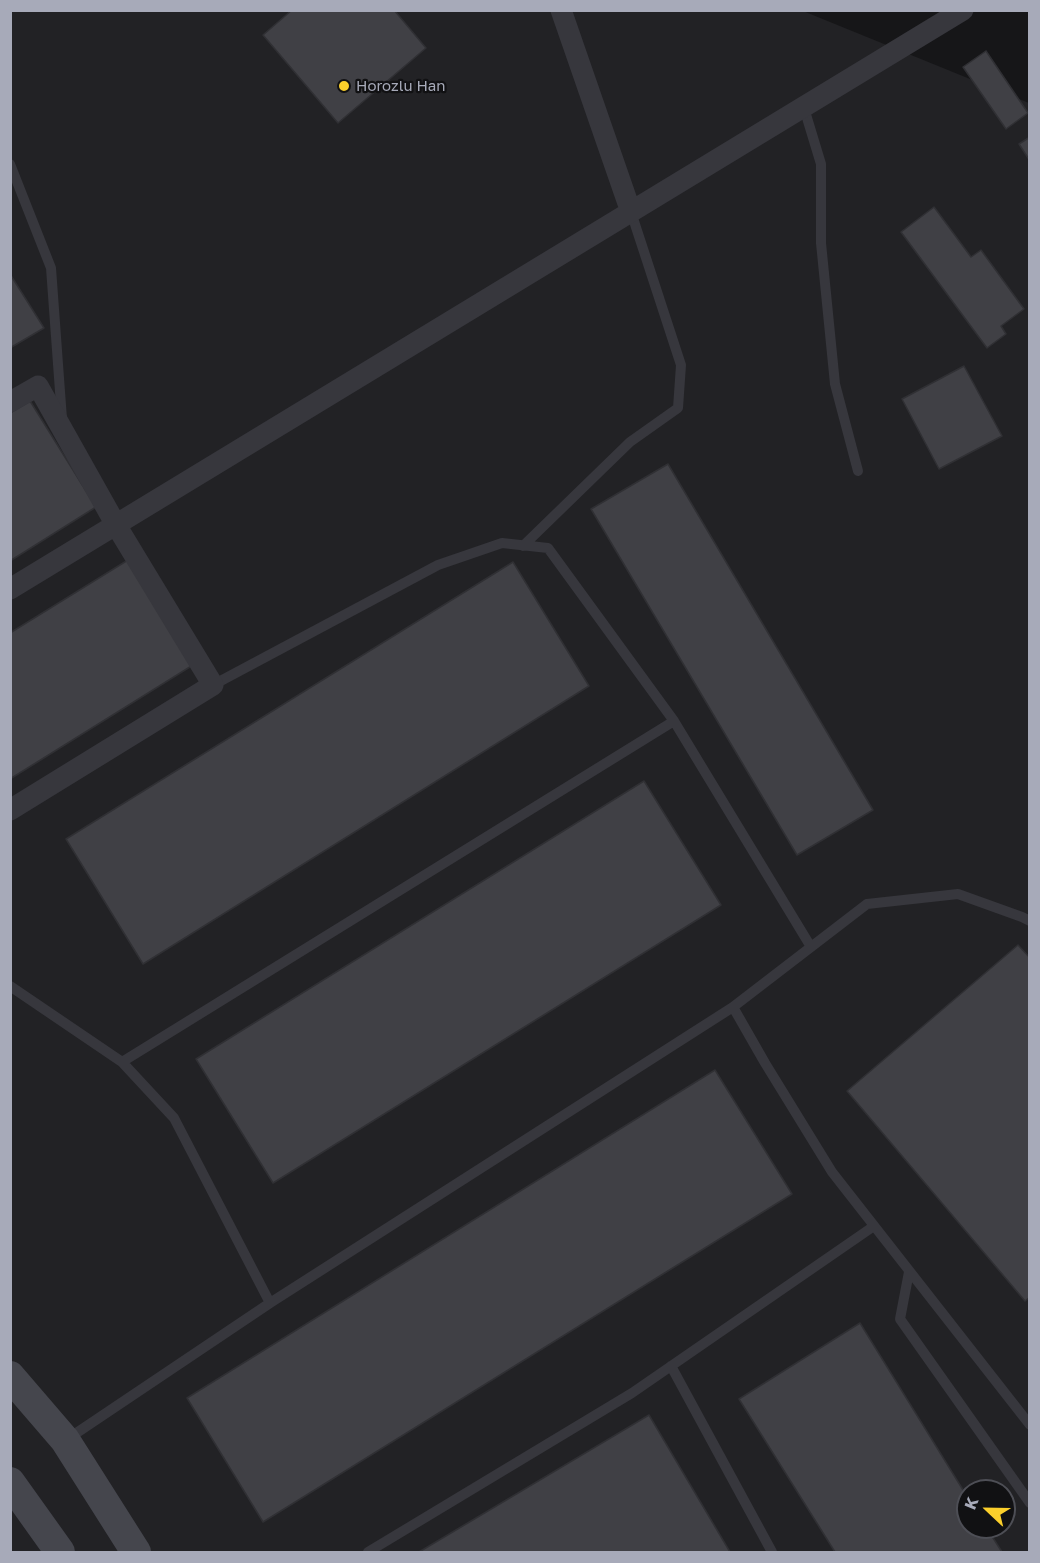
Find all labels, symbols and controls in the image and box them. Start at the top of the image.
place label: Horozlu Han [356,77,445,95]
marker: Horozlu Han [337,79,351,93]
north arrow [956,1479,1016,1539]
text: K [960,1494,983,1512]

